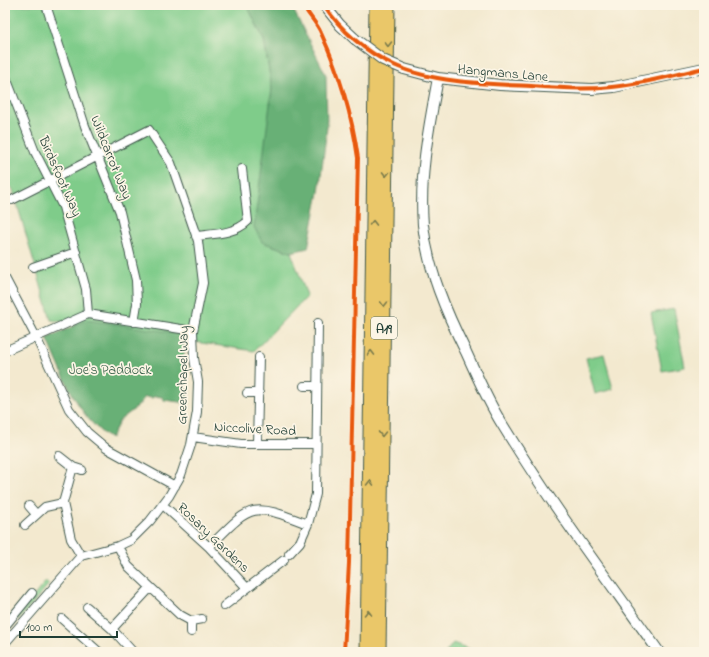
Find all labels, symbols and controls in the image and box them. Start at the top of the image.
one-way arrow [384,41,392,47]
street label: Hangmans Lane [457,59,550,89]
street label: Wildcarrot Way [83,113,137,203]
street label: Birdsfoot Way [31,132,87,221]
one-way arrow [382,171,390,177]
one-way arrow [369,220,377,226]
one-way arrow [380,301,388,307]
road number: A19 [371,317,397,339]
street label: Greenchapel Way [172,325,196,425]
one-way arrow [367,350,376,356]
park label: Joe's Paddock [69,360,152,381]
street label: Niccolive Road [213,417,297,442]
one-way arrow [378,431,386,437]
one-way arrow [366,480,374,486]
street label: Rosary Gardens [171,498,254,579]
one-way arrow [364,610,372,616]
scale bar [20,613,117,639]
text: 100 m [26,619,53,637]

